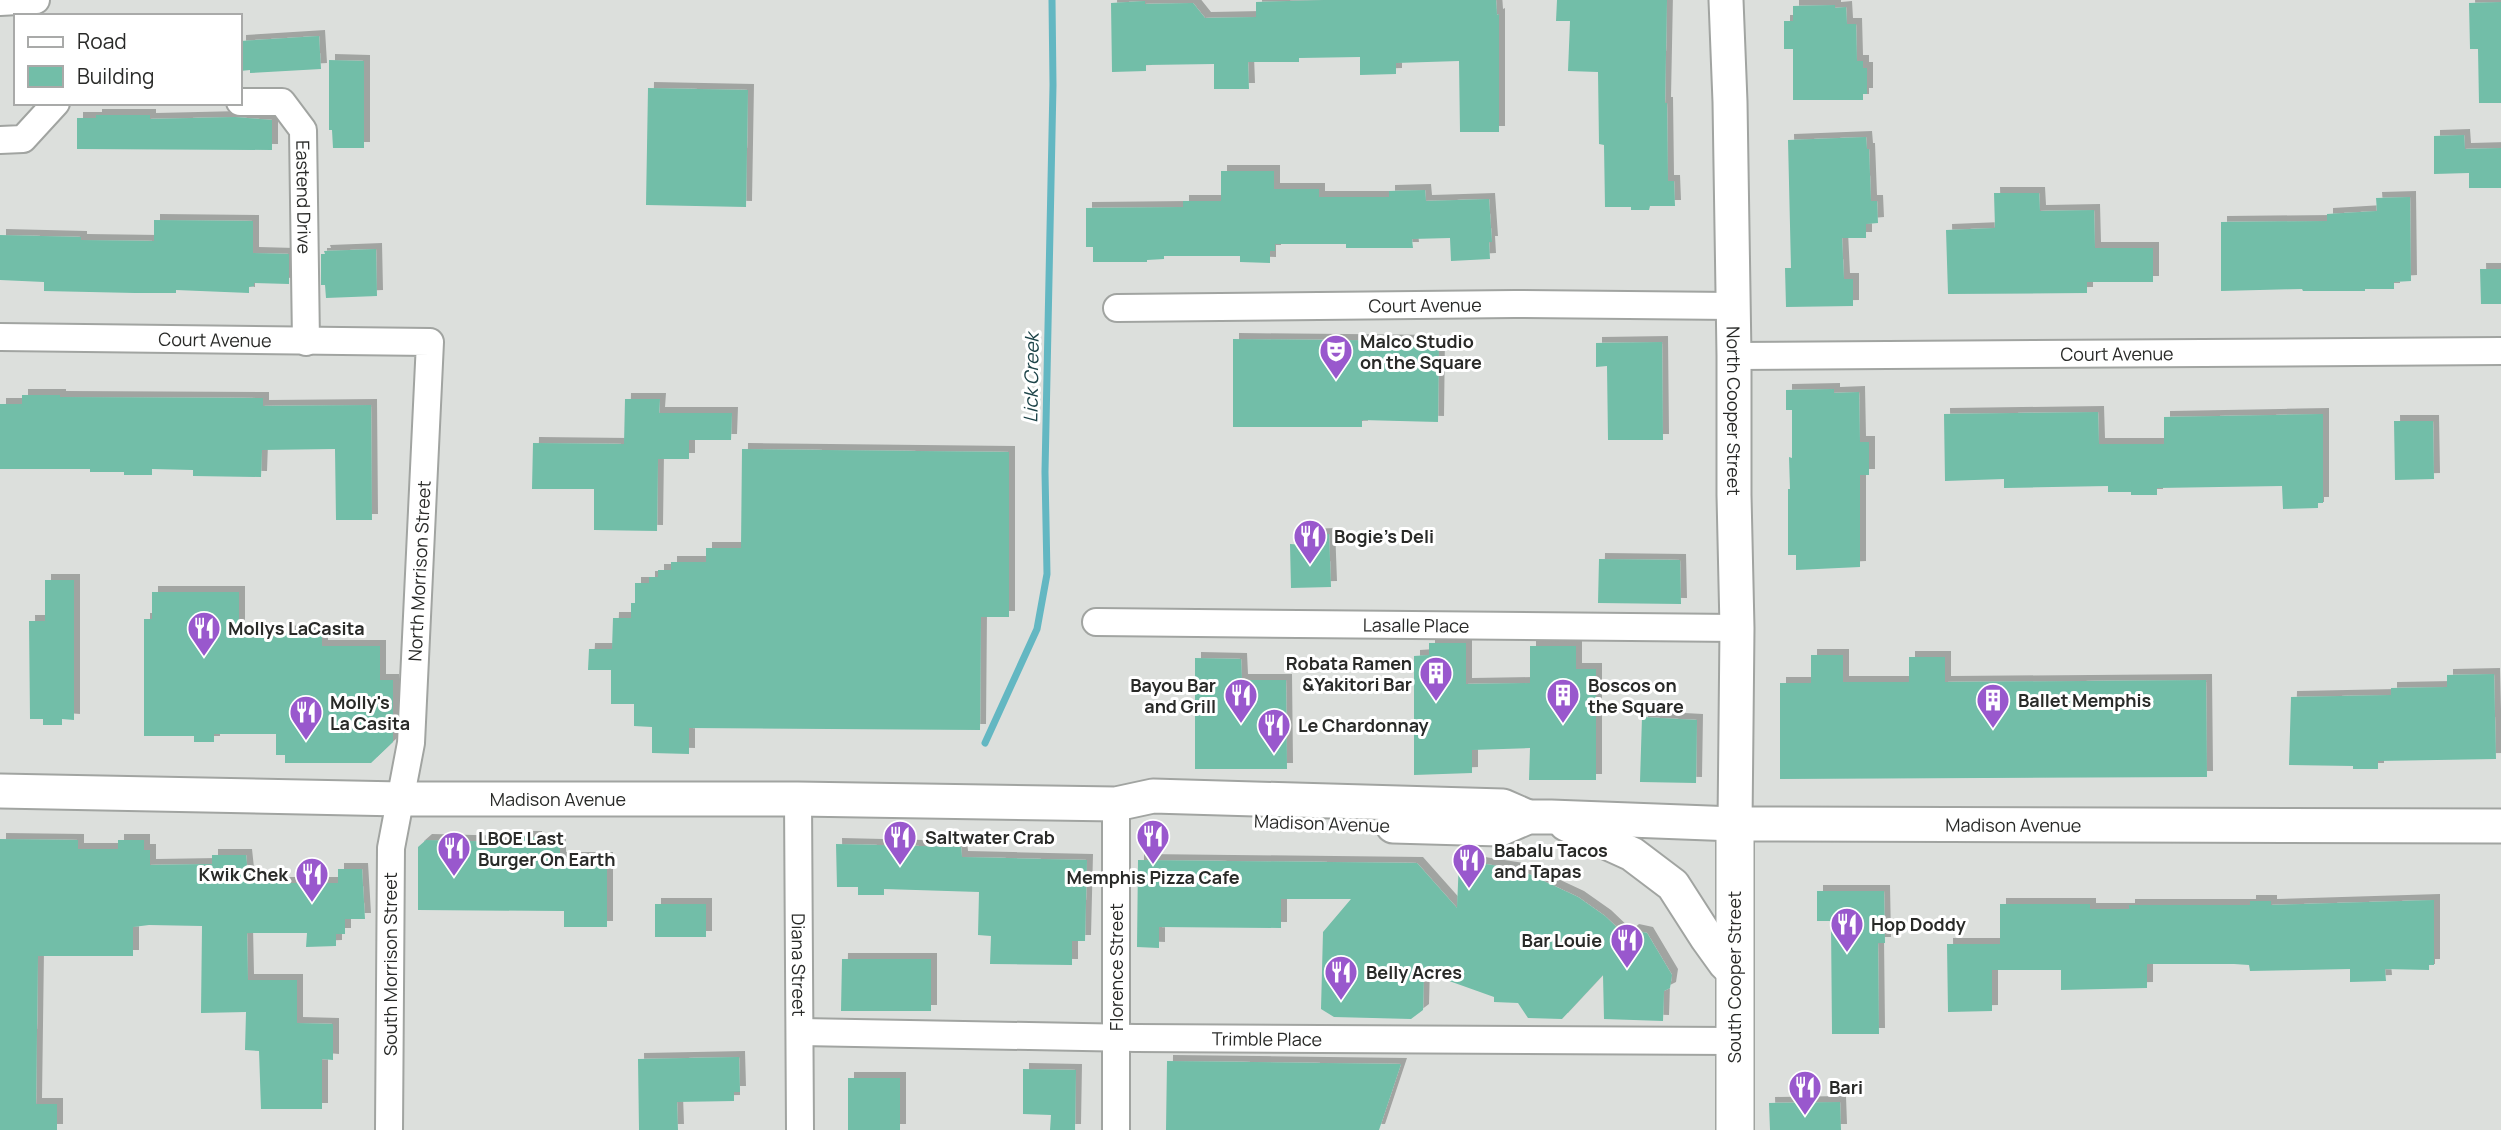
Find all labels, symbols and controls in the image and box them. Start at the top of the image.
legend [14,14,242,105]
text: Road [77,27,127,55]
text: Building [77,62,154,90]
street label: Eastend Drive [291,140,317,254]
street label: Court Avenue [1368,292,1482,317]
street label: North Cooper Street [1722,326,1746,496]
street label: Court Avenue [158,327,272,352]
place label: Malco Studio on the Square [1360,329,1482,374]
water label: Lick Creek [1017,330,1045,423]
theatre icon: Malco Studio on the Square [1317,332,1355,381]
street label: Court Avenue [2060,341,2174,366]
street label: North Morrison Street [402,480,436,662]
restaurant icon: Bogie's Deli [1291,517,1329,566]
place label: Bogie's Deli [1334,524,1434,548]
restaurant icon: Mollys LaCasita [185,609,223,658]
street label: Lasalle Place [1363,612,1469,637]
place label: Mollys LaCasita [228,616,365,640]
place label: Robata Ramen &Yakitori Bar [1286,651,1412,696]
building icon: Robata Ramen &Yakitori Bar [1417,654,1455,703]
place label: Bayou Bar and Grill [1130,673,1216,718]
place label: Boscos on the Square [1588,673,1684,718]
restaurant icon: Bayou Bar and Grill [1222,676,1260,725]
building icon: Boscos on the Square [1544,676,1582,725]
building icon: Ballet Memphis [1974,681,2012,730]
place label: Ballet Memphis [2018,688,2152,712]
place label: Molly's La Casita [330,690,410,735]
restaurant icon: Molly's La Casita [287,693,325,742]
restaurant icon: Le Chardonnay [1255,706,1293,755]
place label: Le Chardonnay [1298,713,1429,737]
street label: Madison Avenue [490,787,626,811]
street label: Madison Avenue [1254,809,1390,837]
street label: Madison Avenue [1945,813,2081,837]
restaurant icon: Memphis Pizza Cafe [1134,817,1172,866]
restaurant icon: Saltwater Crab [881,818,919,867]
place label: Saltwater Crab [925,825,1055,849]
place label: LBOE Last Burger On Earth [478,826,616,871]
restaurant icon: LBOE Last Burger On Earth [435,829,473,878]
place label: Babalu Tacos and Tapas [1494,838,1608,883]
restaurant icon: Babalu Tacos and Tapas [1450,841,1488,890]
restaurant icon: Kwik Chek [293,855,331,904]
place label: Kwik Chek [199,862,289,886]
place label: Memphis Pizza Cafe [1067,865,1240,889]
street label: South Morrison Street [378,872,402,1056]
street label: South Cooper Street [1722,891,1746,1063]
street label: Florence Street [1104,903,1128,1031]
restaurant icon: Hop Doddy [1828,905,1866,954]
place label: Hop Doddy [1871,912,1966,936]
street label: Diana Street [787,913,811,1017]
restaurant icon: Bar Louie [1608,921,1646,970]
place label: Bar Louie [1522,928,1602,952]
restaurant icon: Belly Acres [1322,953,1360,1002]
place label: Belly Acres [1366,960,1462,984]
street label: Trimble Place [1212,1026,1322,1051]
restaurant icon: Bari [1786,1068,1824,1117]
place label: Bari [1829,1075,1863,1099]

